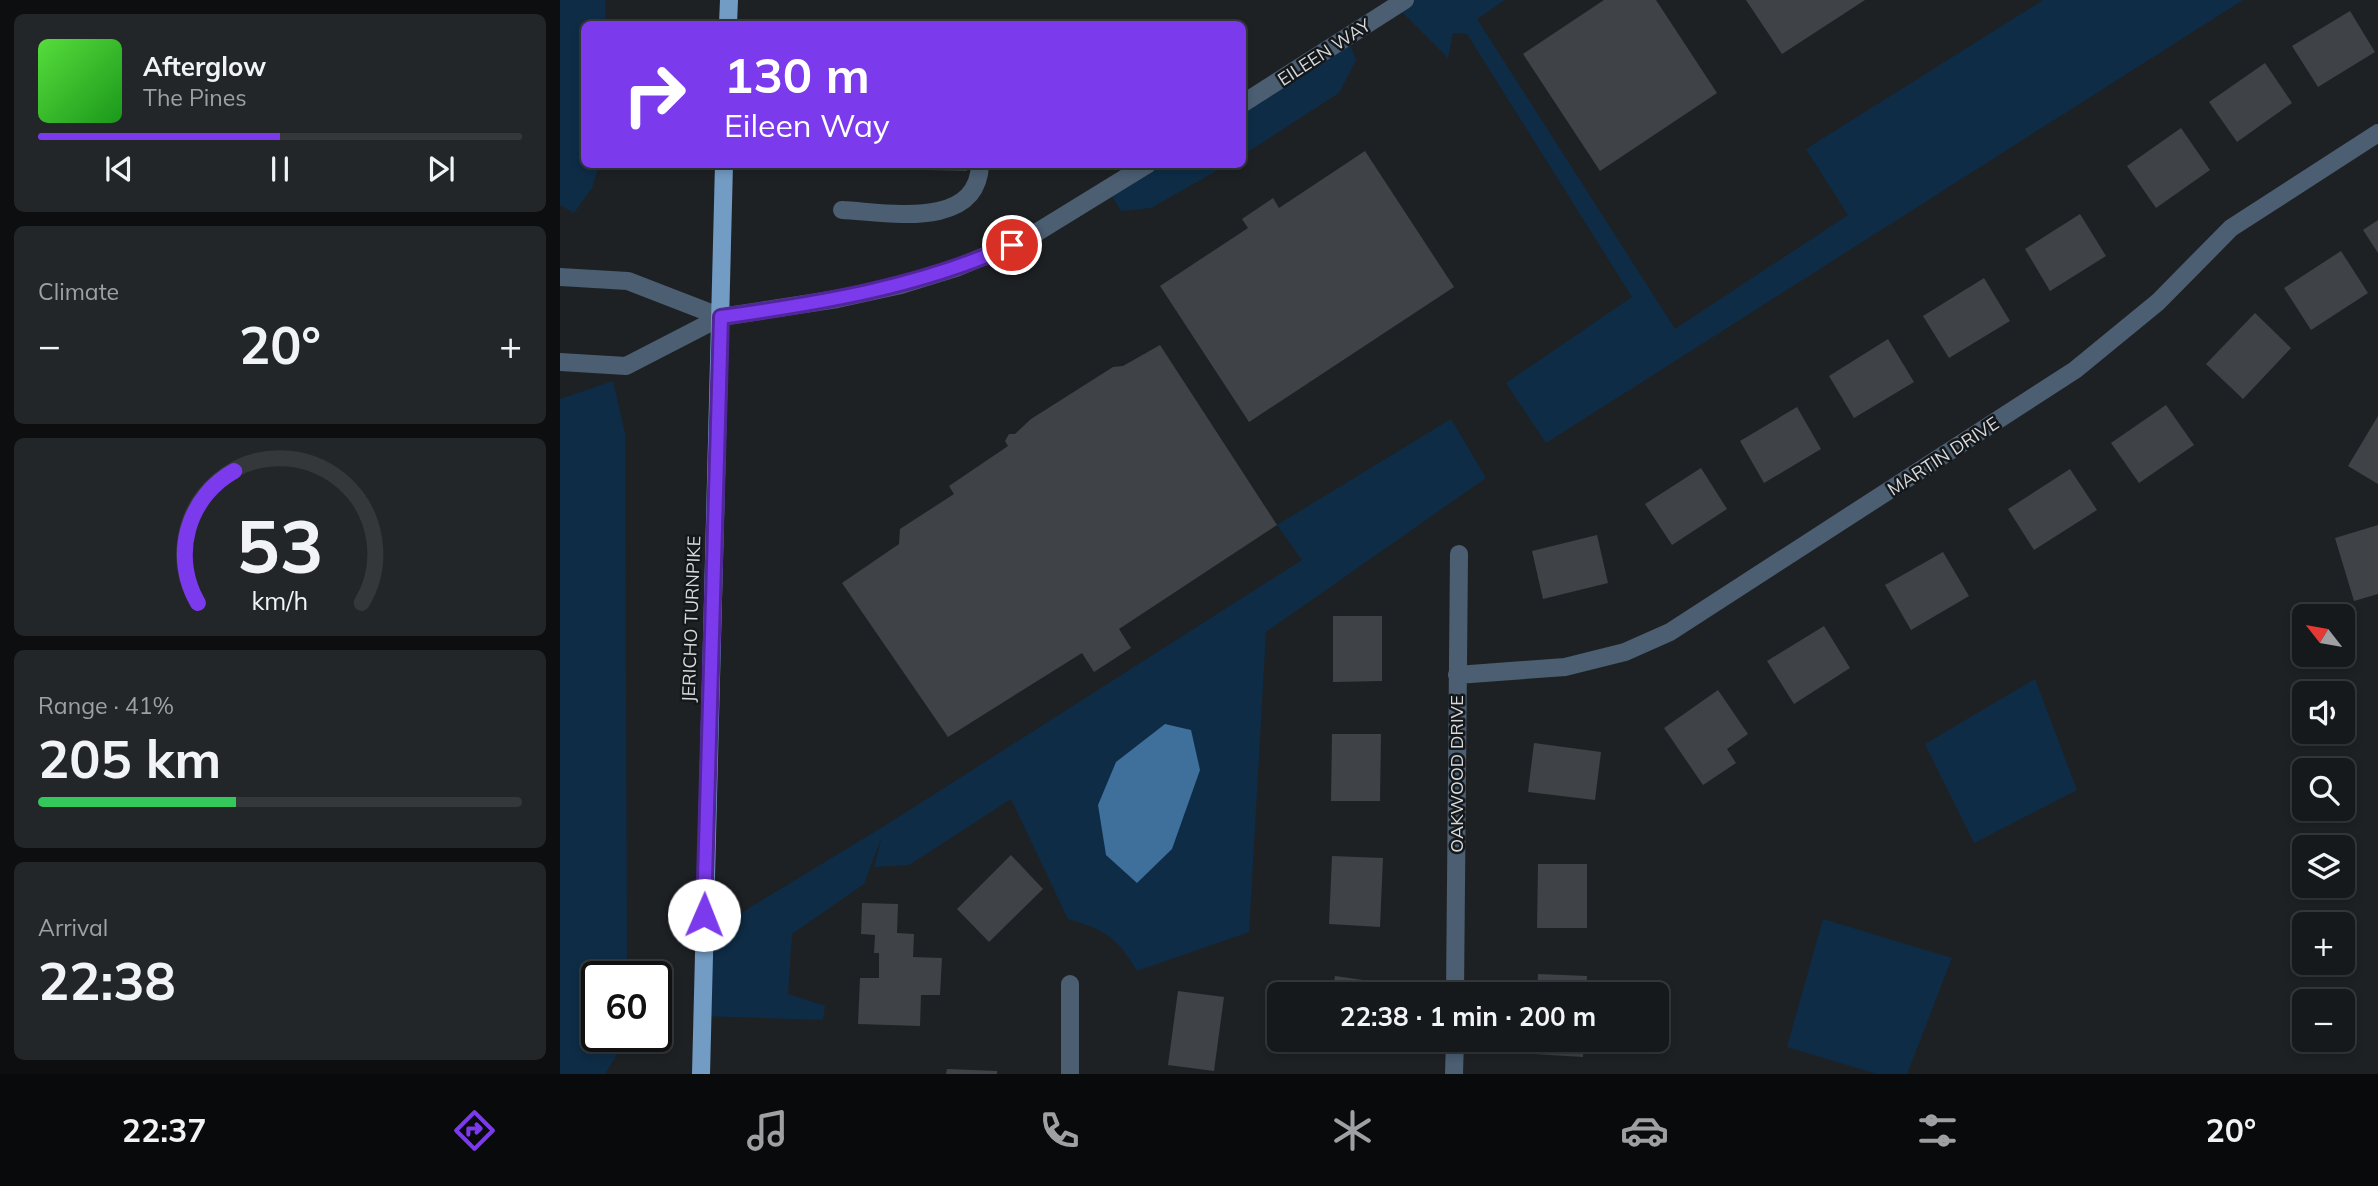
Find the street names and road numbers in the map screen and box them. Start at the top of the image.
street label: EILEEN WAY [1273,13,1376,91]
street label: MARTIN DRIVE [1883,411,2003,501]
street label: JERICHO TURNPIKE [677,535,705,703]
street label: OAKWOOD DRIVE [1445,695,1468,853]

